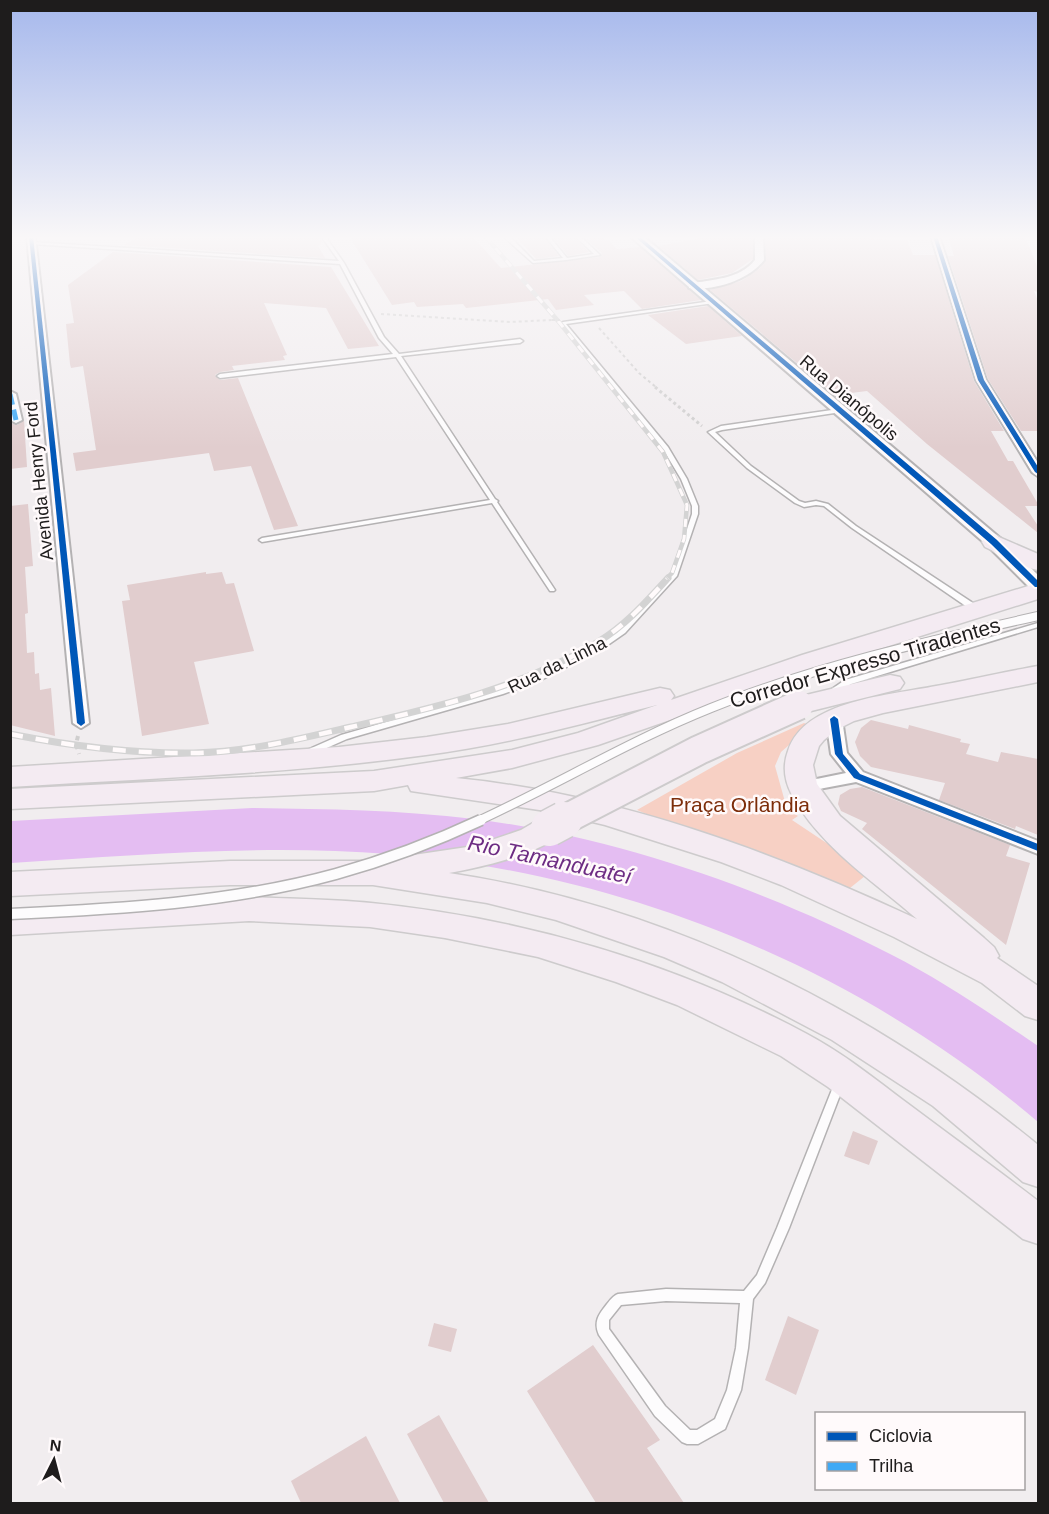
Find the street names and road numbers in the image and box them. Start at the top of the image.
street label: Rua Dianópolis [796,351,902,445]
street label: Avenida Henry Ford [21,401,57,561]
street label: Corredor Expresso Tiradentes [727,613,1003,712]
street label: Rua da Linha [504,632,610,697]

